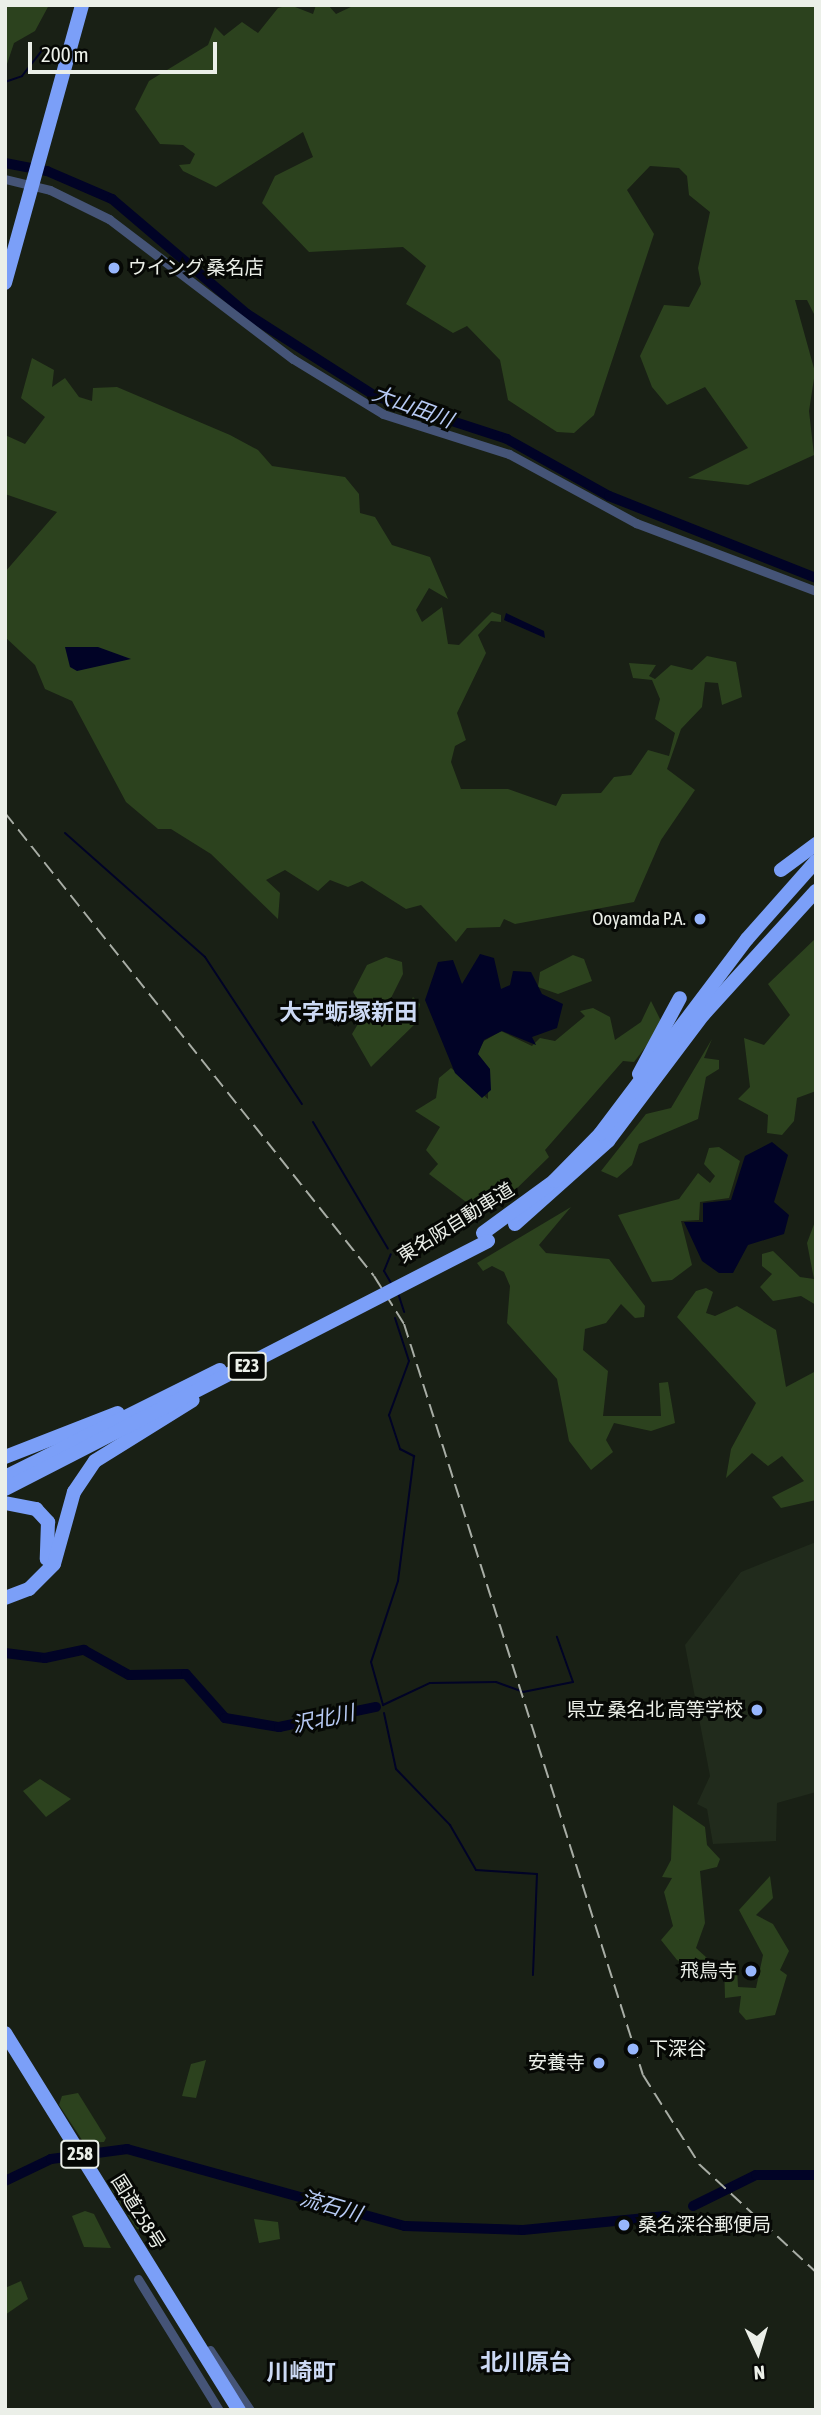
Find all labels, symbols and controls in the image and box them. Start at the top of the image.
scale bar [32,28,220,72]
text: 200 m [41,42,89,66]
place label: ウイング 桑名店 [128,257,264,279]
marker: ウイング 桑名店 [106,260,122,276]
water label: 大山田川 [369,380,457,432]
place label: Ooyamda P.A. [592,908,686,930]
marker: Ooyamda P.A. [692,911,708,927]
district label: 大字蛎塚新田 [279,998,417,1026]
street label: 東名阪自動車道 [394,1178,518,1268]
road number: E23 [226,1352,268,1380]
water label: 沢北川 [290,1699,356,1737]
place label: 県立 桑名北 高等学校 [567,1699,743,1721]
marker: 県立 桑名北 高等学校 [749,1702,765,1718]
place label: 飛鳥寺 [680,1960,737,1982]
marker: 飛鳥寺 [743,1963,759,1979]
place label: 下深谷 [649,2038,706,2060]
marker: 下深谷 [623,2039,643,2059]
place label: 安養寺 [528,2052,585,2074]
marker: 安養寺 [591,2055,607,2071]
road number: 258 [59,2140,101,2168]
street label: 国道258号 [106,2170,170,2254]
water label: 流石川 [297,2184,365,2226]
place label: 桑名深谷郵便局 [638,2214,771,2236]
marker: 桑名深谷郵便局 [616,2217,632,2233]
north arrow [723,2317,793,2387]
district label: 北川原台 [480,2348,572,2376]
district label: 川崎町 [267,2358,335,2386]
text: N [753,2362,766,2384]

